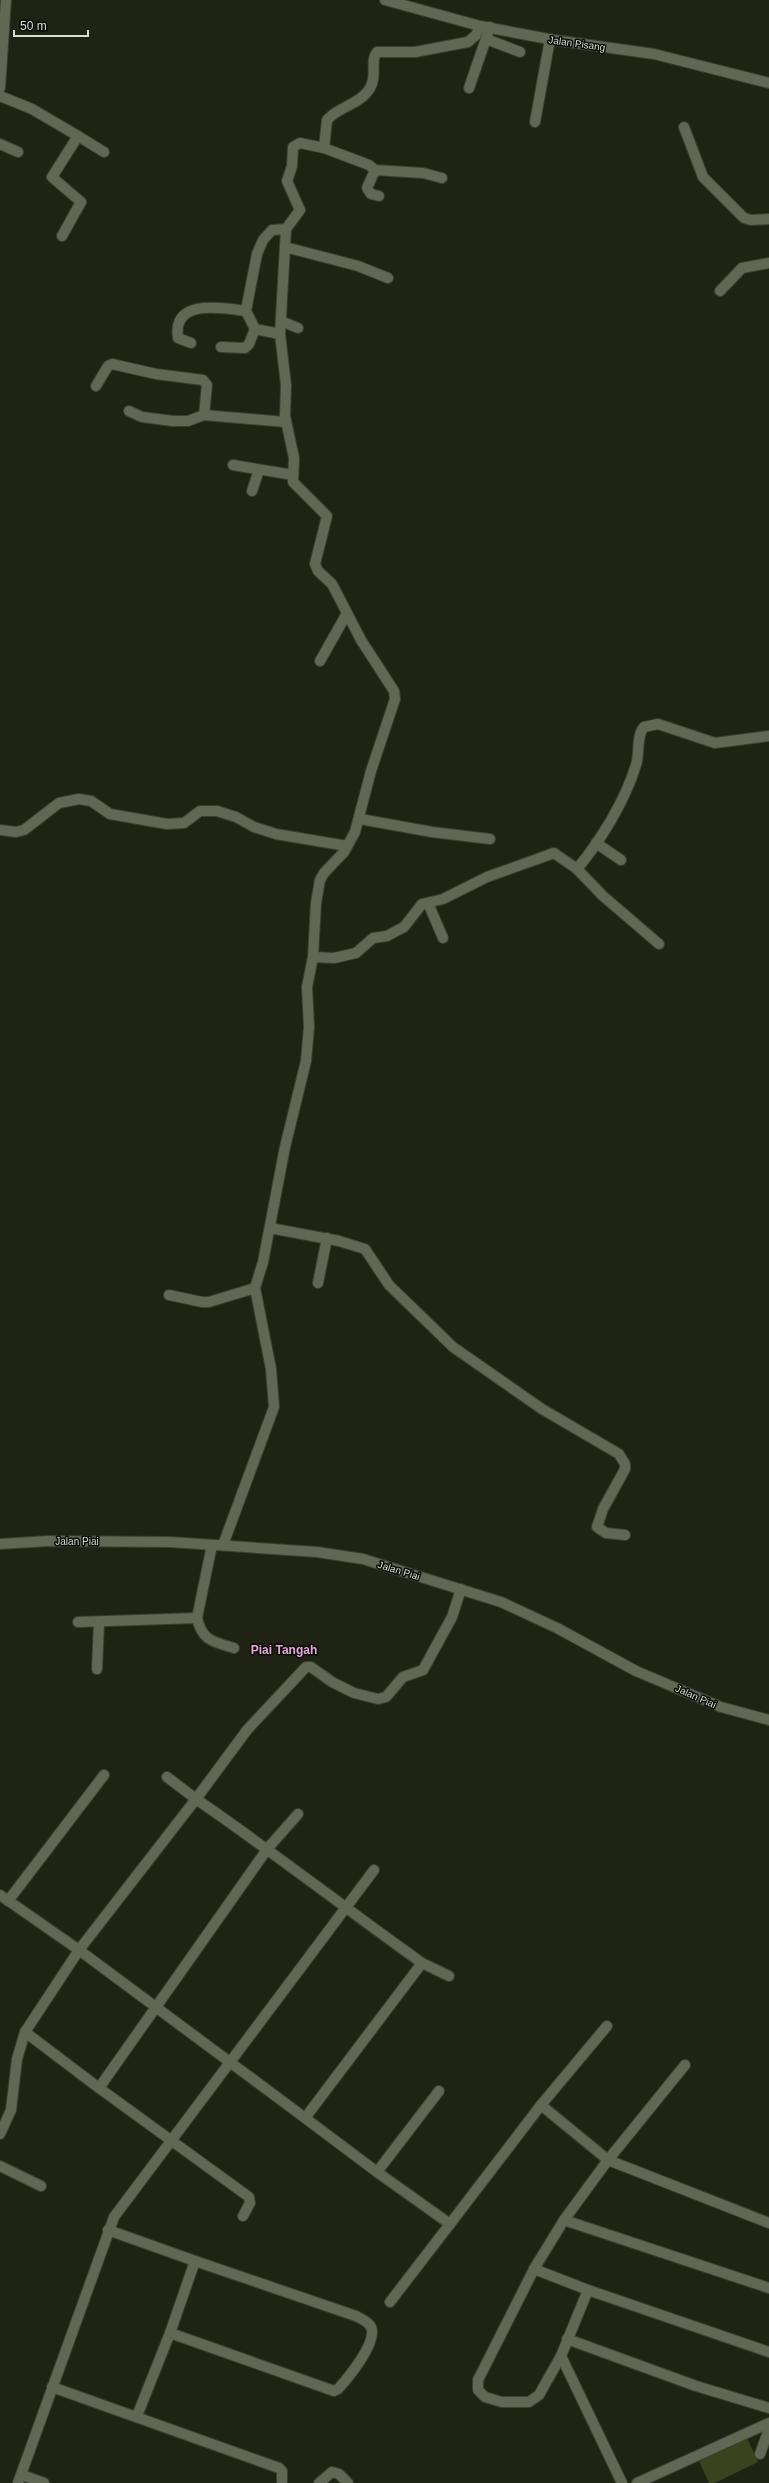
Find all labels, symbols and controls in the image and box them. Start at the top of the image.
scale bar [14,12,88,38]
text: 50 m [20,19,47,33]
street label: Jalan Pisang [548,34,606,53]
street label: Jalan Piai [55,1536,99,1547]
street label: Jalan Piai [377,1559,421,1582]
district label: Piai Tangah [251,1643,317,1657]
street label: Jalan Piai [674,1683,718,1710]

